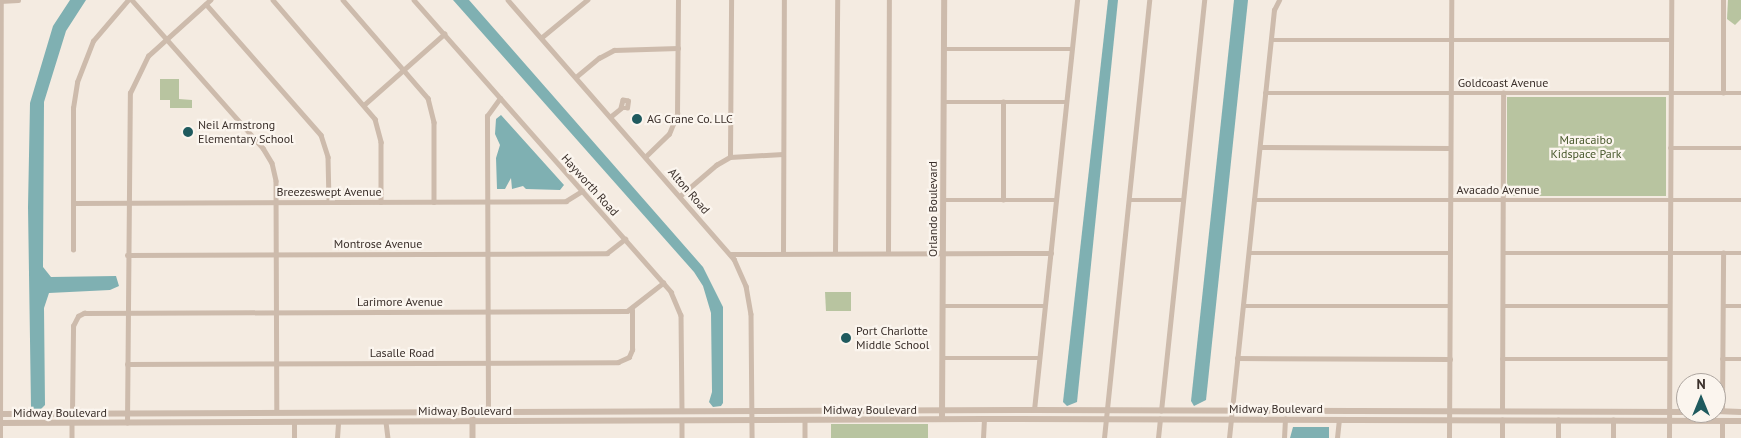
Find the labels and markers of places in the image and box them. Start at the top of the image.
place label: AG Crane Co. LLC [647,112,734,126]
marker: AG Crane Co. LLC [631,113,643,125]
place label: Neil Armstrong Elementary School [198,118,294,146]
marker: Neil Armstrong Elementary School [182,126,194,138]
place label: Port Charlotte Middle School [856,324,929,352]
marker: Port Charlotte Middle School [840,332,852,344]

